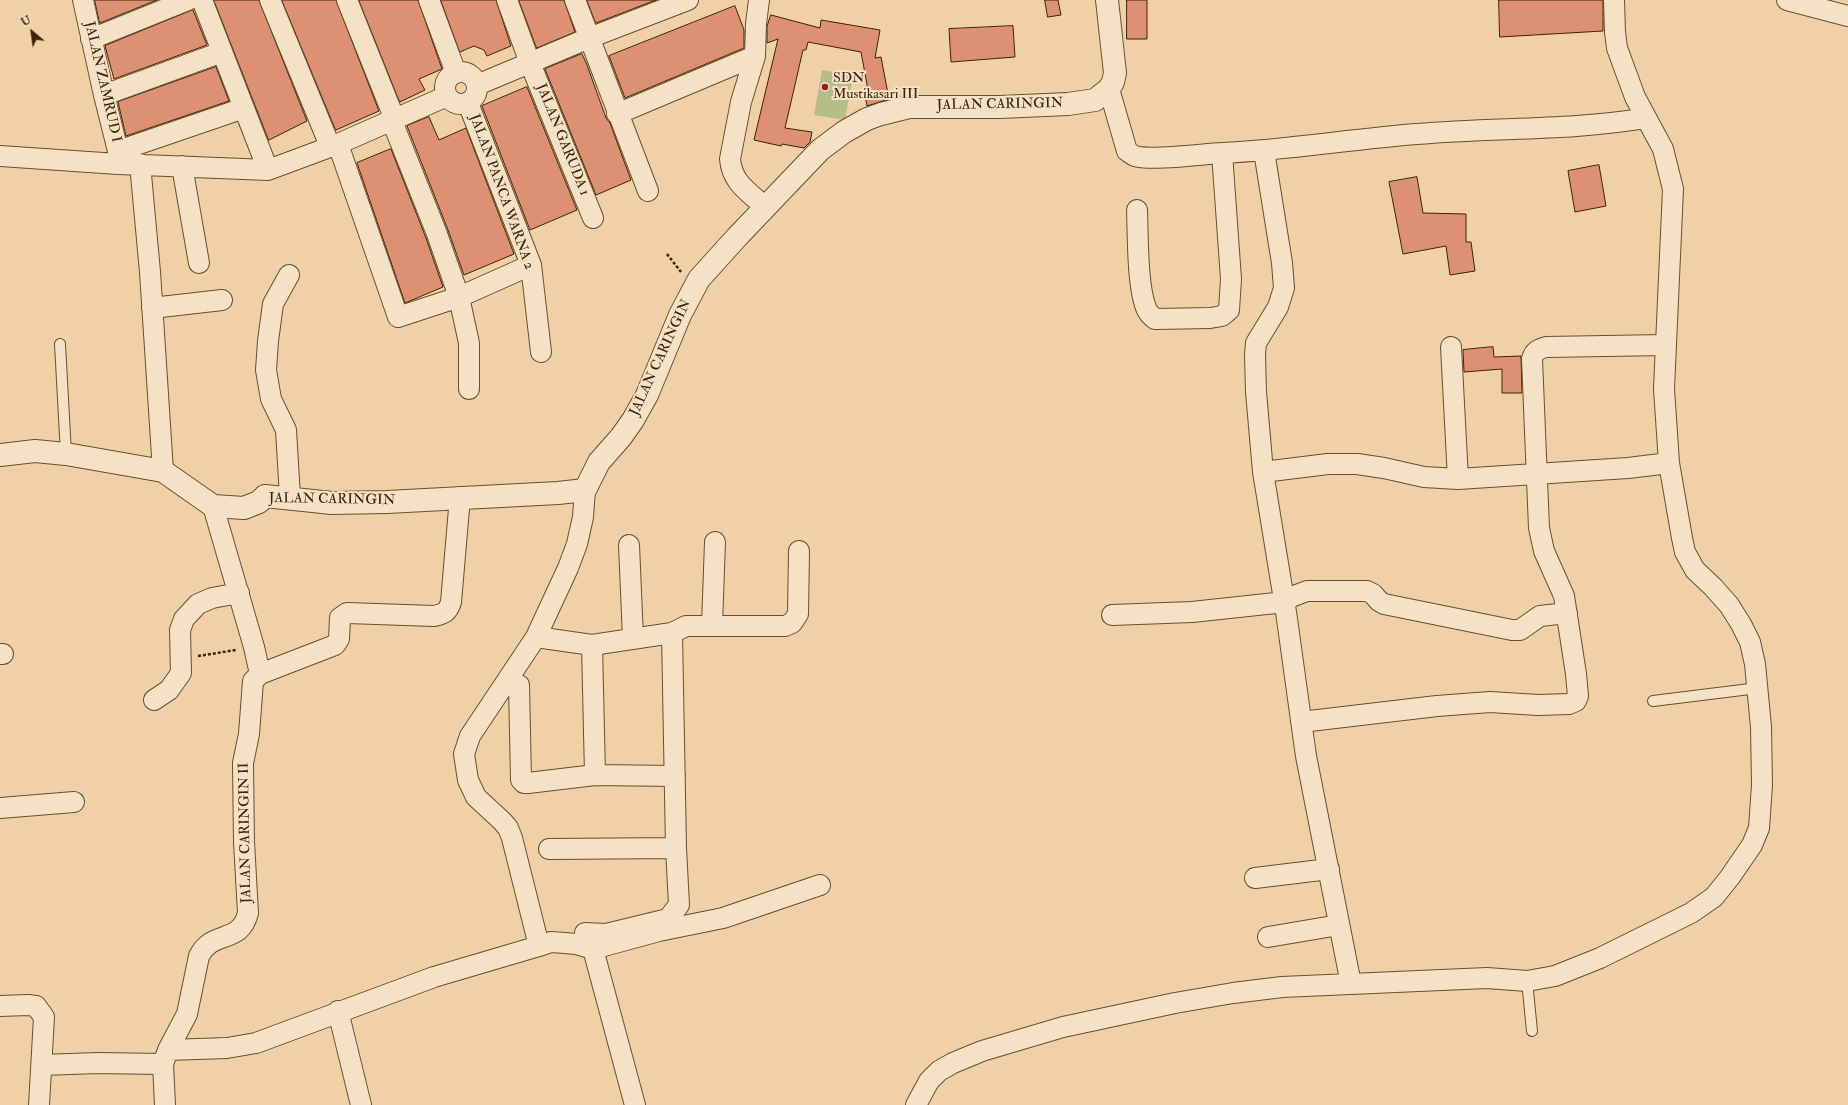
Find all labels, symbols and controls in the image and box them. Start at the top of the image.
north arrow [12,12,52,52]
text: U [19,13,33,29]
street label: JALAN ZAMRUD I [80,20,124,144]
place label: SDN Mustikasari III [833,71,918,104]
street label: JALAN GARUDA 1 [532,81,592,199]
marker: SDN Mustikasari III [820,82,830,92]
street label: JALAN CARINGIN [937,95,1063,115]
street label: JALAN PANCA WARNA 2 [465,112,537,272]
street label: JALAN CARINGIN [627,297,695,419]
street label: JALAN CARINGIN [269,490,395,510]
street label: JALAN CARINGIN II [236,763,256,903]

